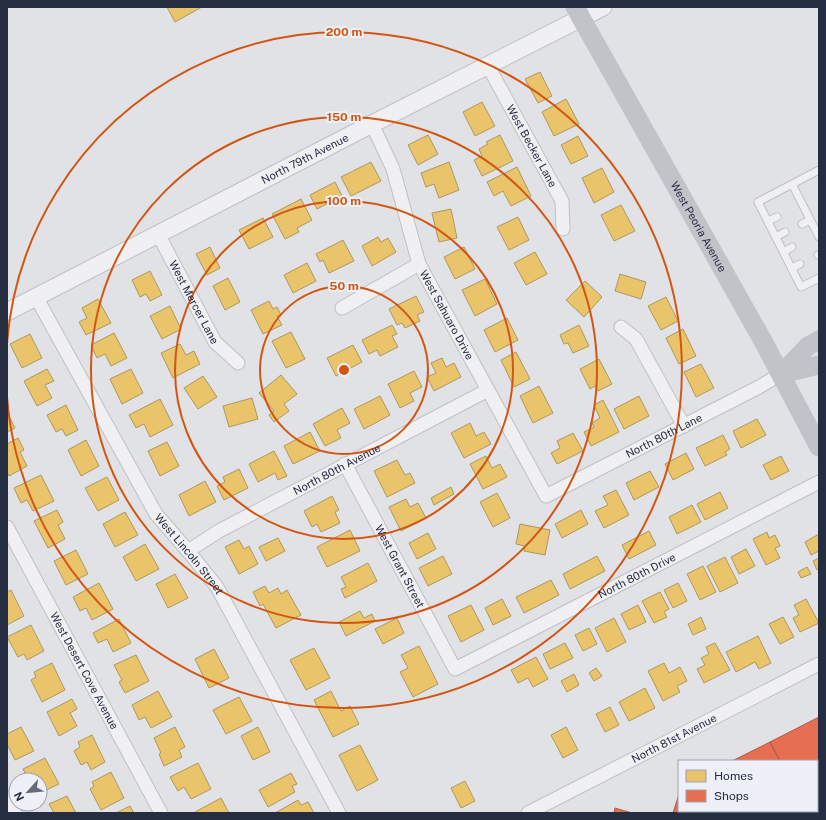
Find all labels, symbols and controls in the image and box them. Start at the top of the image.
text: 200 m [326,25,362,39]
street label: West Becker Lane [504,102,559,189]
text: 150 m [327,110,361,124]
street label: North 79th Avenue [259,131,350,186]
street label: West Peoria Avenue [668,179,729,274]
text: 100 m [327,194,361,208]
street label: West Mercer Lane [167,258,221,346]
street label: West Sahuaro Drive [417,268,476,362]
text: 50 m [329,279,359,293]
centre of rings [337,363,351,377]
street label: North 80th Lane [624,411,704,460]
street label: North 80th Avenue [291,441,383,497]
street label: West Lincoln Street [153,511,226,596]
street label: West Grant Street [373,523,427,610]
street label: North 80th Drive [596,551,677,600]
street label: West Desert Cove Avenue [48,610,121,731]
street label: North 81st Avenue [630,712,718,765]
legend [678,760,818,812]
text: Homes [714,769,753,783]
north arrow [8,772,48,812]
text: Shops [714,789,749,803]
text: N [12,790,26,803]

